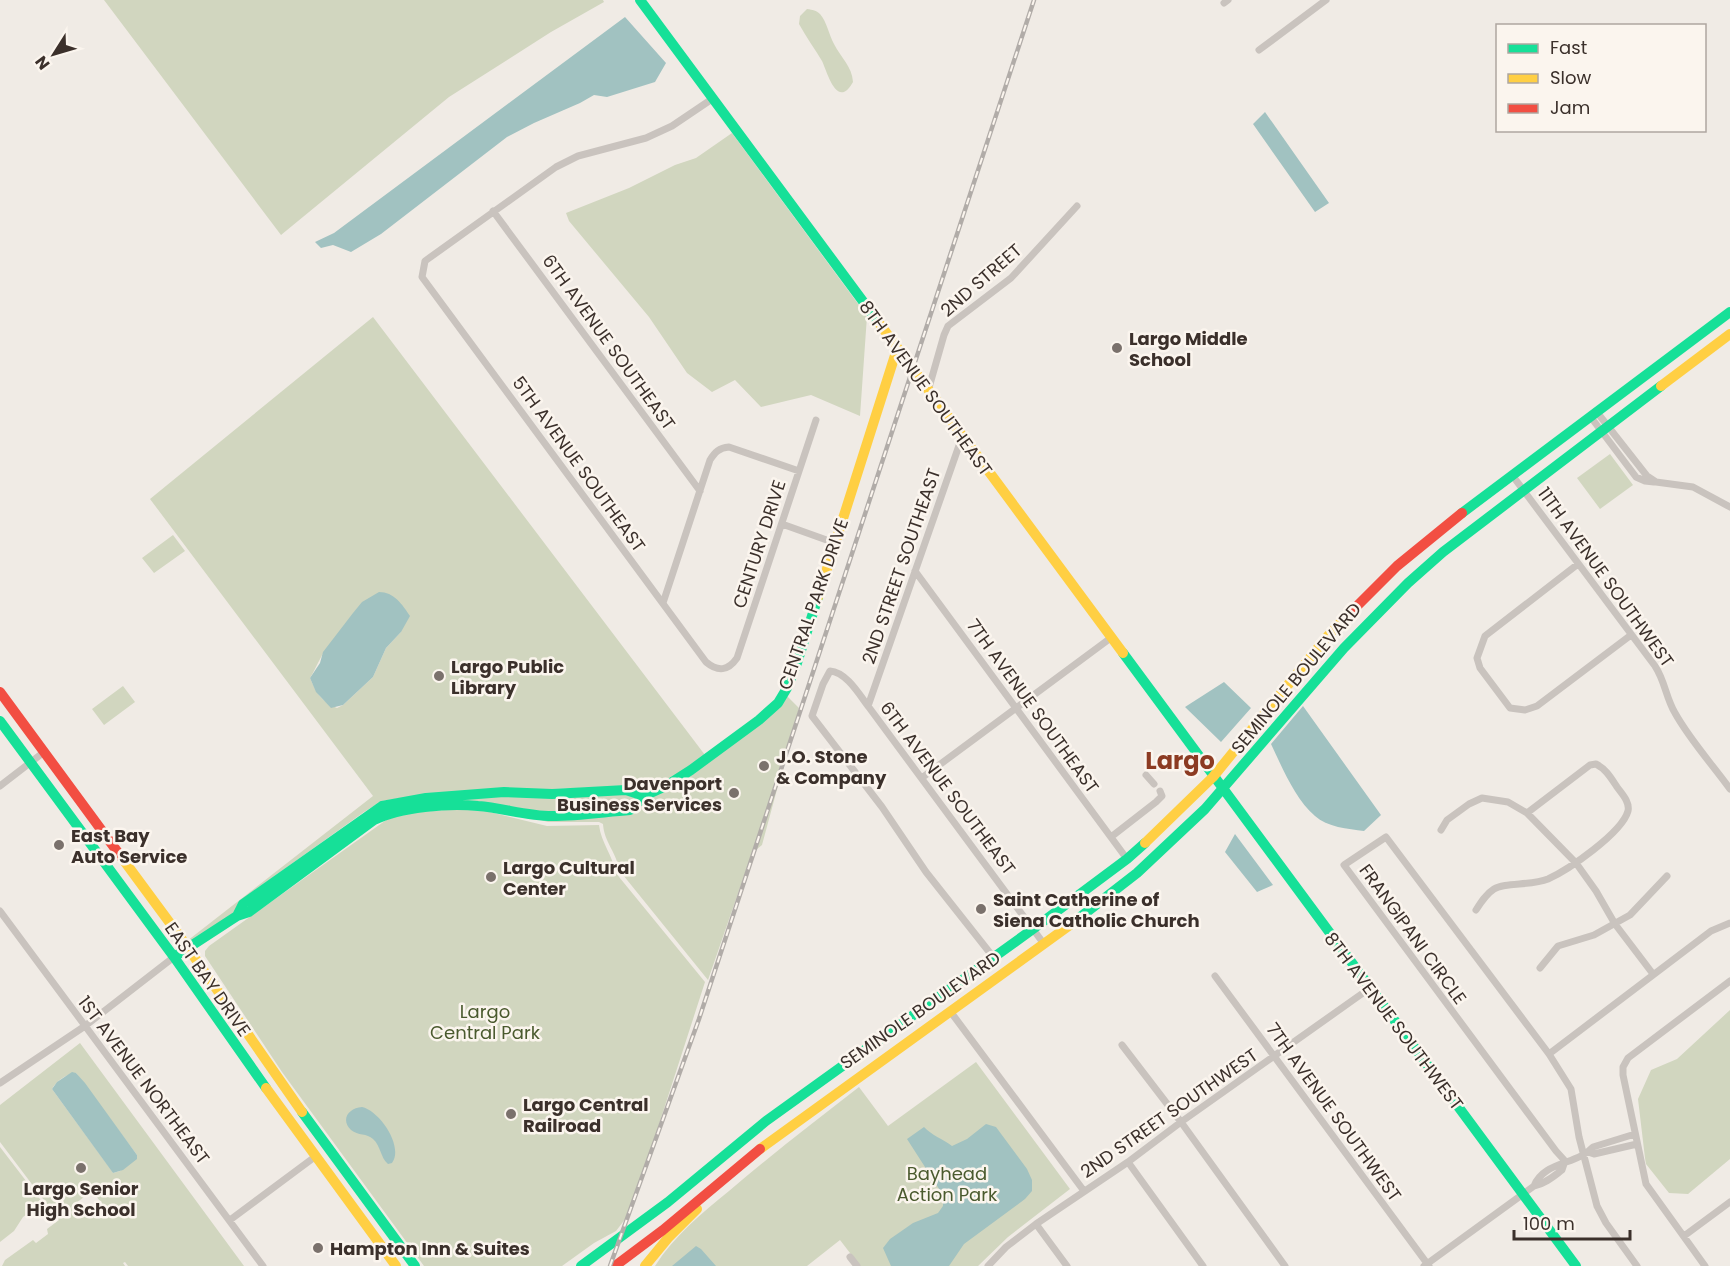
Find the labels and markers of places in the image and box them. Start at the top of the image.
place label: Largo Middle School [1129,326,1248,372]
marker: Largo Middle School [1110,341,1124,355]
place label: Largo Public Library [451,654,564,700]
marker: Largo Public Library [432,669,446,683]
place label: J.O. Stone & Company [776,744,887,790]
marker: J.O. Stone & Company [757,759,771,773]
place label: Davenport Business Services [557,771,722,817]
marker: Davenport Business Services [727,786,741,800]
place label: East Bay Auto Service [71,823,187,869]
marker: East Bay Auto Service [52,838,66,852]
place label: Largo Cultural Center [503,855,635,901]
marker: Largo Cultural Center [484,870,498,884]
place label: Saint Catherine of Siena Catholic Church [993,887,1200,933]
marker: Saint Catherine of Siena Catholic Church [974,902,988,916]
place label: Largo Central Railroad [523,1092,649,1138]
marker: Largo Central Railroad [504,1107,518,1121]
marker: Largo Senior High School [74,1161,88,1175]
place label: Largo Senior High School [24,1176,139,1222]
place label: Hampton Inn & Suites [330,1236,530,1261]
marker: Hampton Inn & Suites [311,1241,325,1255]

